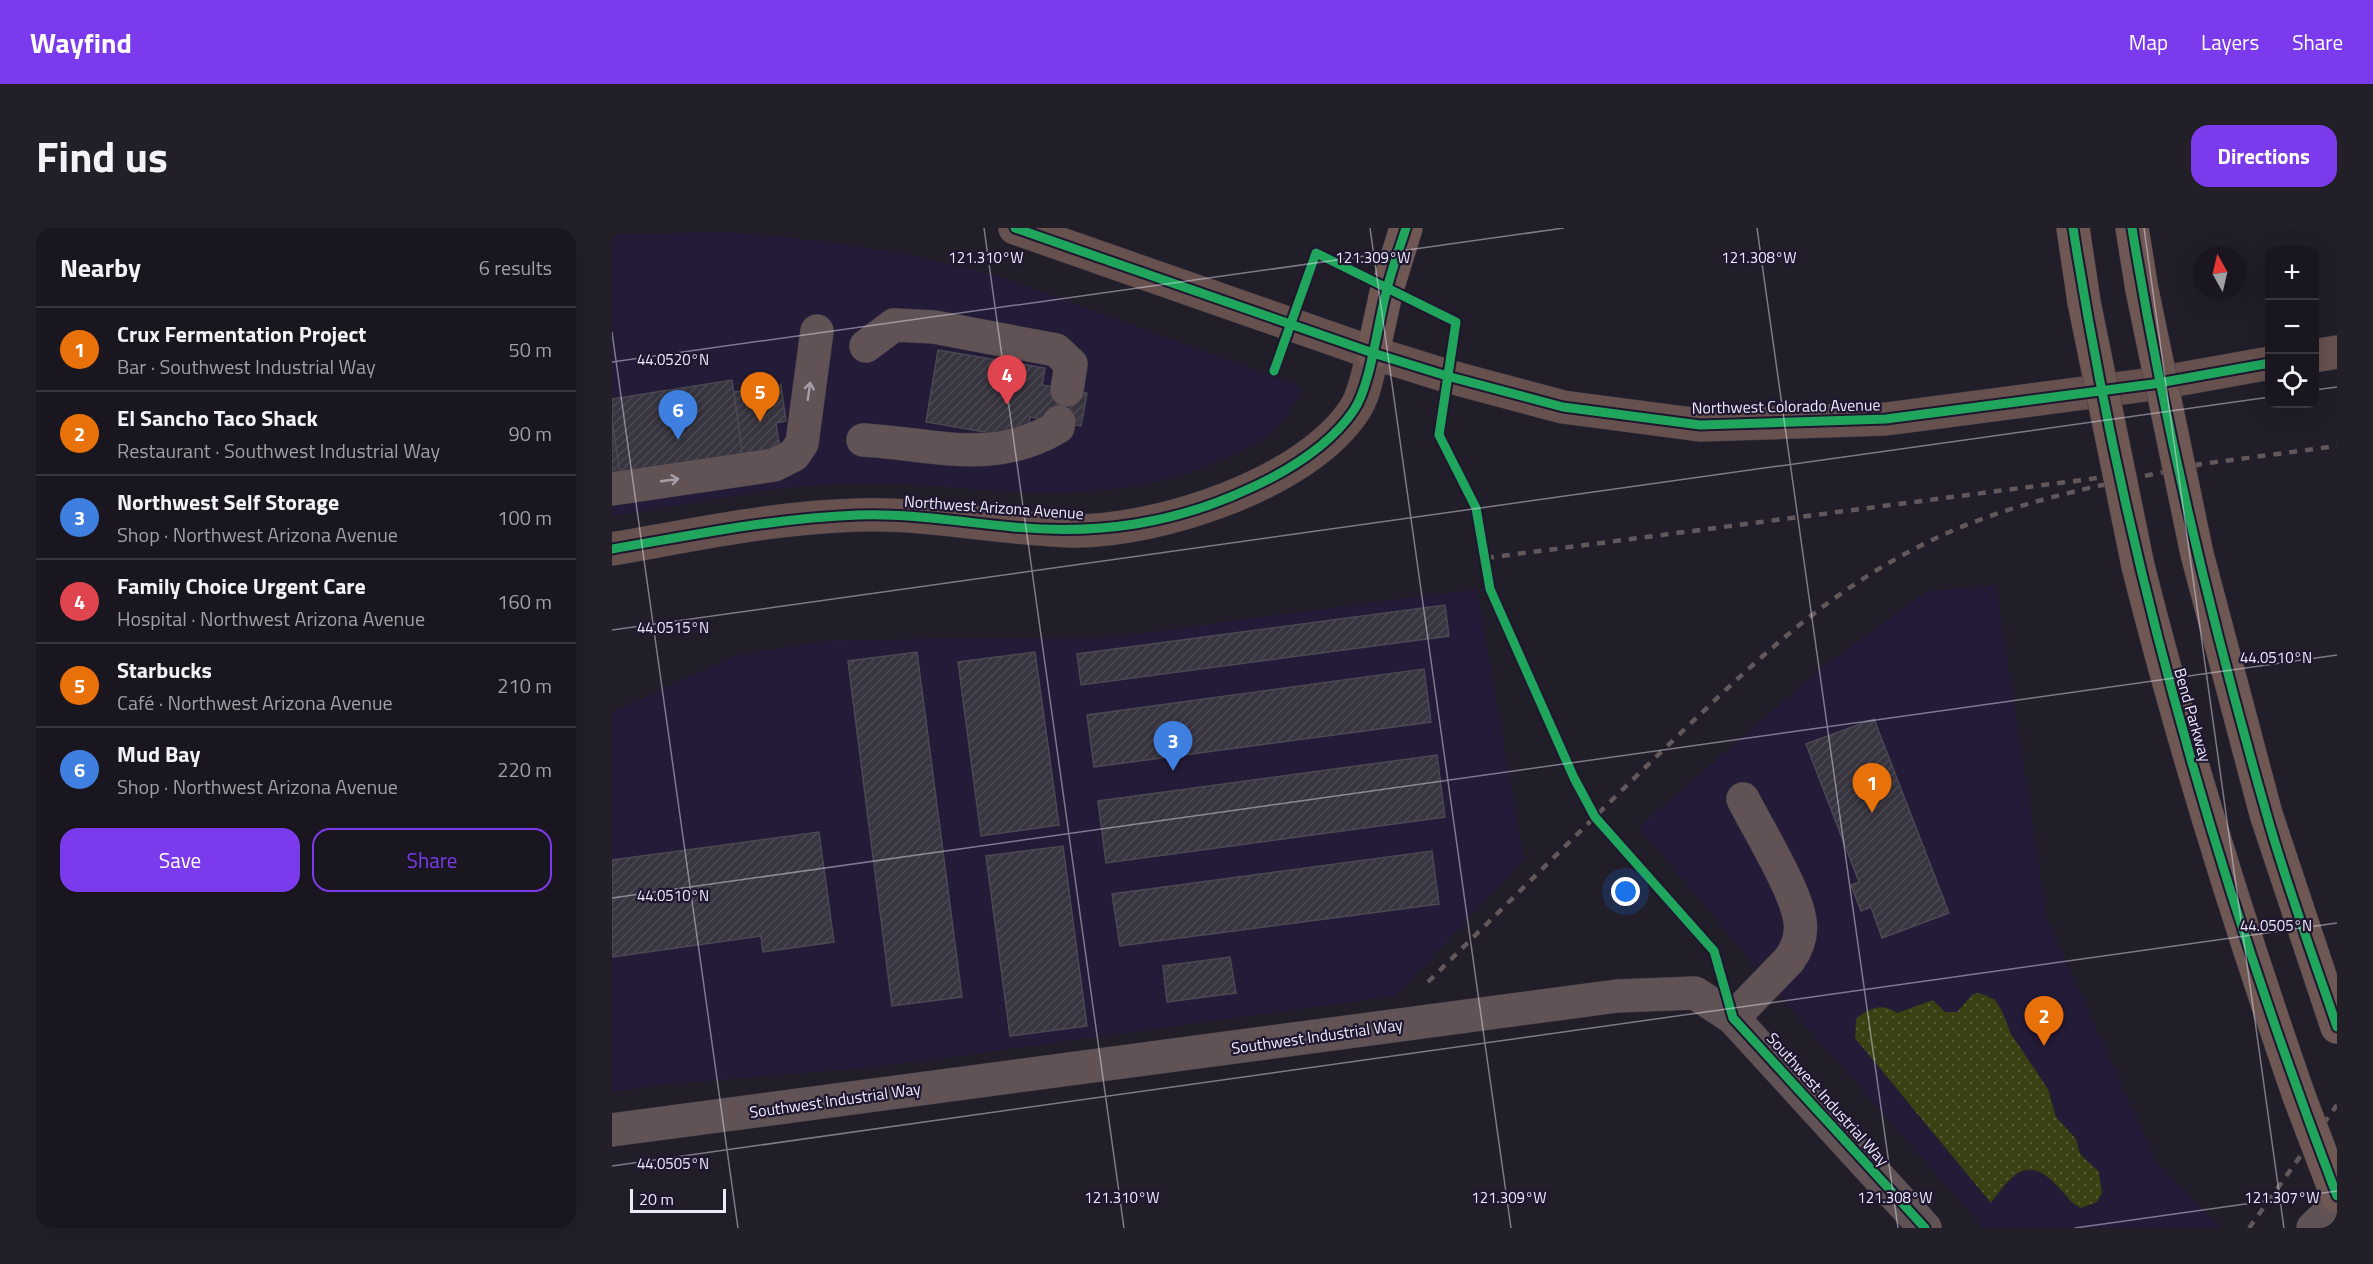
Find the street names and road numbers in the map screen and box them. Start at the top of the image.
street label: Northwest Colorado Avenue [1691,392,1881,420]
street label: Northwest Arizona Avenue [903,489,1085,525]
street label: Bend Parkway [2168,665,2218,765]
street label: Southwest Industrial Way [1230,1012,1405,1060]
street label: Southwest Industrial Way [1761,1027,1895,1171]
street label: Southwest Industrial Way [748,1076,923,1124]

